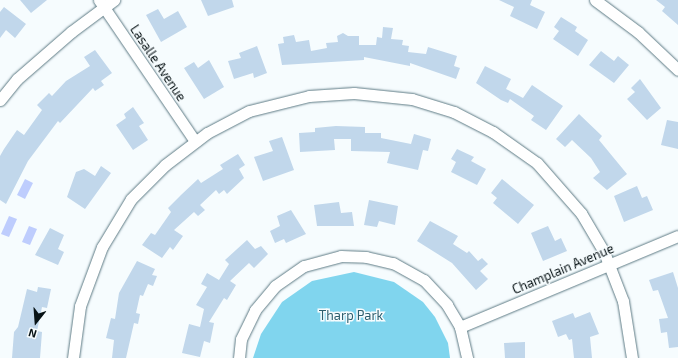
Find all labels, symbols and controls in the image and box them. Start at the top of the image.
street label: Lasalle Avenue [127,22,189,104]
street label: Champlain Avenue [510,240,616,298]
north arrow [16,302,56,342]
park label: Tharp Park [319,307,383,323]
text: N [27,327,38,341]

